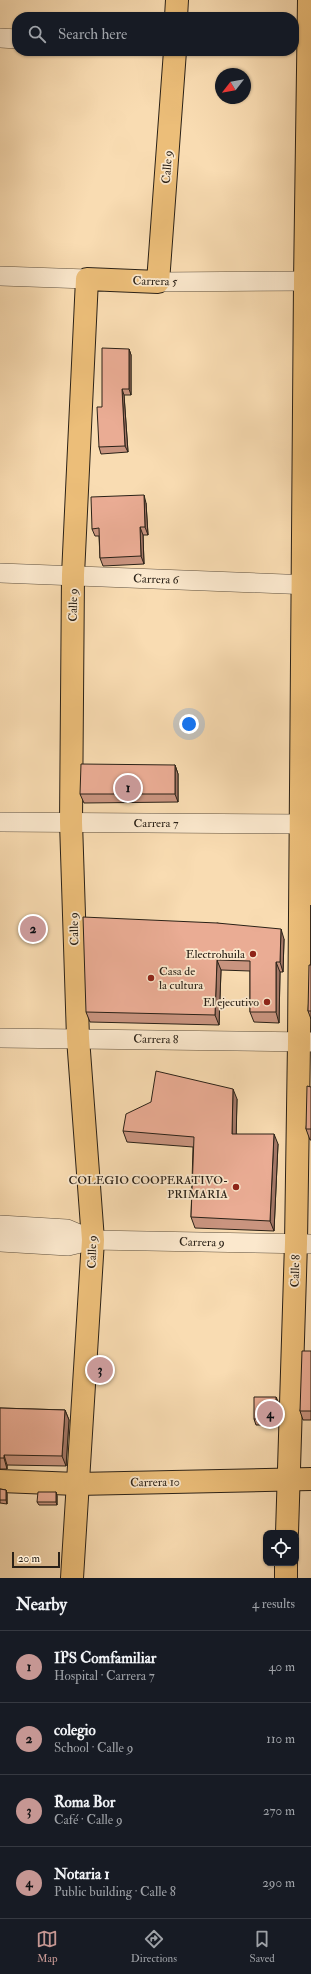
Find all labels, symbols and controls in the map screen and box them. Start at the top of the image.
search box [12,12,299,56]
icon: search [26,23,48,45]
text: Search here [58,25,127,44]
north arrow [215,68,251,104]
street label: Calle 9 [159,150,176,184]
street label: Carrera 5 [132,274,178,289]
street label: Carrera 6 [133,571,180,588]
street label: Calle 9 [66,588,81,622]
your location [179,714,199,734]
pin: 1 [115,773,141,803]
street label: Carrera 7 [133,816,179,831]
street label: Calle 9 [66,912,83,946]
pin: 2 [20,914,46,944]
place label: Electrohuila [186,947,246,962]
marker: Electrohuila [248,949,258,959]
place label: Casa de la cultura [159,964,204,993]
marker: Casa de la cultura [146,973,156,983]
place label: El ejecutivo [203,995,259,1010]
marker: El ejecutivo [262,997,272,1007]
street label: Carrera 8 [133,1032,179,1047]
place label: COLEGIO COOPERATIVO- PRIMARIA [69,1173,228,1202]
marker: COLEGIO COOPERATIVO- PRIMARIA [231,1182,241,1192]
street label: Calle 9 [84,1235,101,1269]
street label: Carrera 9 [179,1235,225,1250]
street label: Calle 8 [287,1254,304,1288]
pin: 3 [87,1355,113,1385]
pin: 4 [257,1399,283,1429]
street label: Carrera 10 [130,1475,180,1490]
map controls [263,1530,299,1566]
button: locate [263,1530,299,1566]
scale bar [12,1550,60,1569]
text: 20 m [18,1552,40,1565]
text: Nearby [16,1594,67,1615]
text: 4 results [252,1596,295,1612]
text: IPS Comfamiliar [54,1649,156,1668]
text: 1 [27,1659,31,1675]
text: 40 m [269,1659,295,1675]
text: Hospital · Carrera 7 [54,1668,155,1684]
text: colegio [54,1721,96,1740]
text: 2 [26,1731,32,1747]
text: 110 m [266,1731,295,1747]
text: School · Calle 9 [54,1740,133,1756]
text: Roma Bor [54,1793,115,1812]
text: 3 [27,1803,32,1819]
text: 270 m [263,1803,295,1819]
text: Café · Calle 9 [54,1812,123,1828]
text: Notaria 1 [54,1865,110,1884]
text: 4 [25,1875,33,1891]
text: 290 m [262,1875,295,1891]
text: Public building · Calle 8 [54,1884,176,1900]
tab: Map [36,1928,58,1965]
tab: Directions [131,1928,177,1965]
tab: Saved [250,1928,275,1965]

